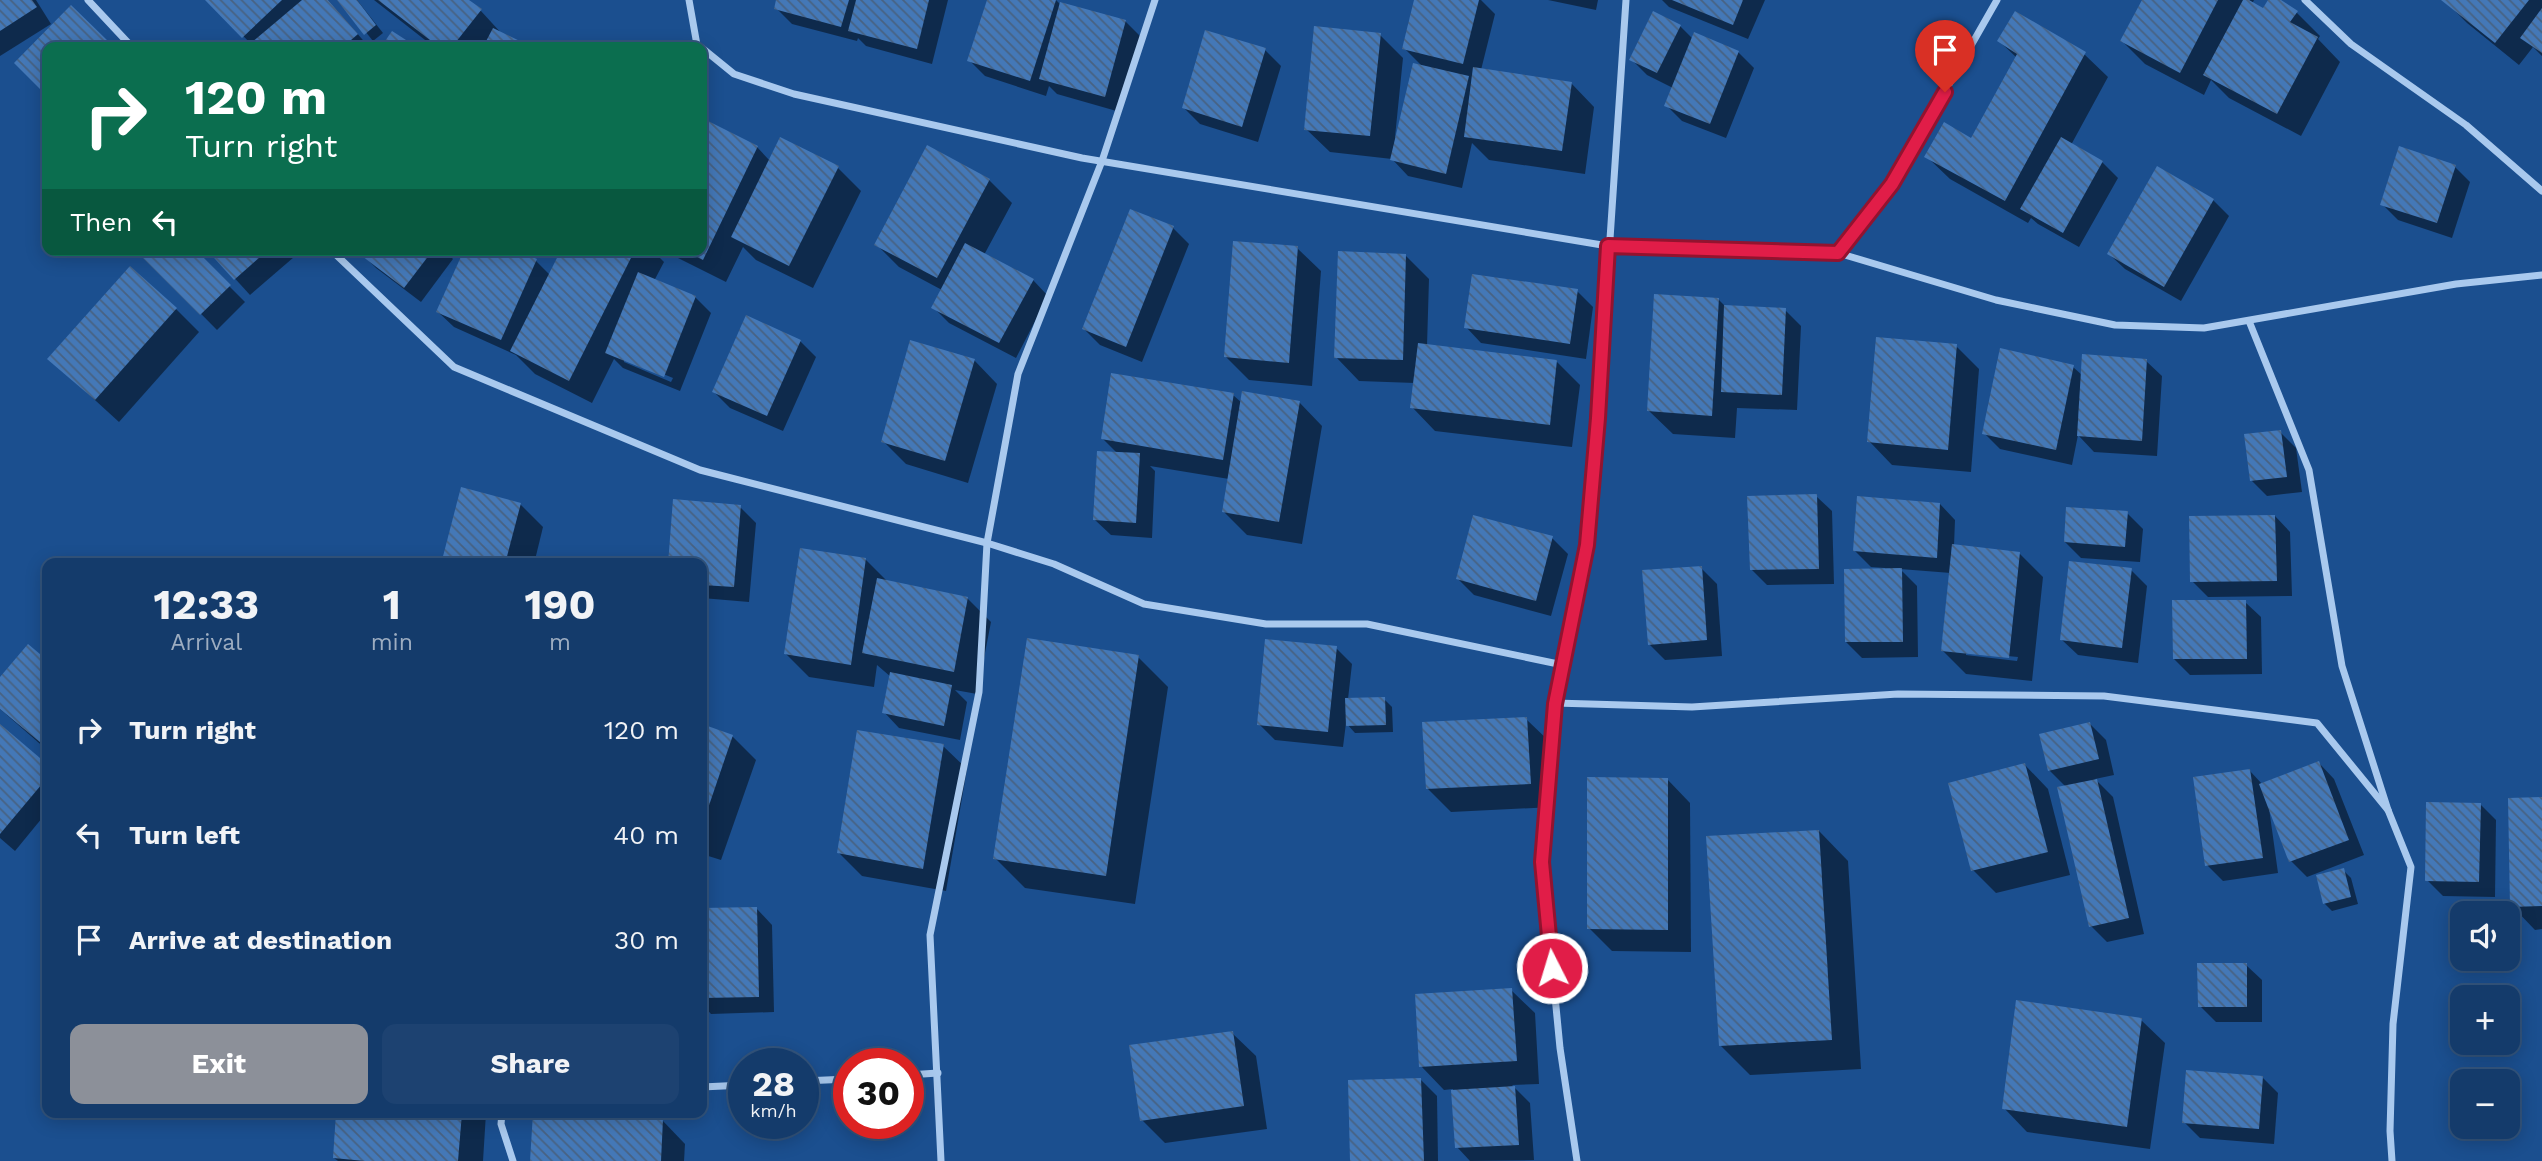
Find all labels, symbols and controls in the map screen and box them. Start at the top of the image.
pin [1915,20,1975,92]
icon: arrive [1926,31,1964,69]
text: 120 m [185,68,327,126]
icon: right [70,70,161,161]
text: Turn right [185,127,337,165]
icon: left [146,203,184,241]
text: Then [70,207,132,237]
text: 12:33 [154,580,259,629]
text: 1 [383,580,401,629]
text: 190 [524,580,595,629]
text: Arrival [170,629,242,656]
text: min [371,629,413,656]
text: m [549,629,571,656]
icon: right [70,711,108,749]
text: Turn right [129,715,256,745]
text: 120 m [604,715,679,745]
icon: left [70,816,108,854]
text: Turn left [129,820,240,850]
text: 40 m [613,820,679,850]
map controls [2450,901,2520,1139]
button: sound [2450,901,2520,971]
icon: arrive [70,921,108,959]
text: Arrive at destination [129,925,392,955]
text: 30 m [614,925,679,955]
position arrow [1515,931,1589,1005]
button: + [2450,985,2520,1055]
button: Exit [70,1024,368,1104]
button: Share [382,1024,679,1104]
speed limit sign: 30 [833,1048,924,1139]
text: 28 [752,1063,795,1105]
button: − [2450,1069,2520,1139]
text: km/h [750,1100,797,1121]

